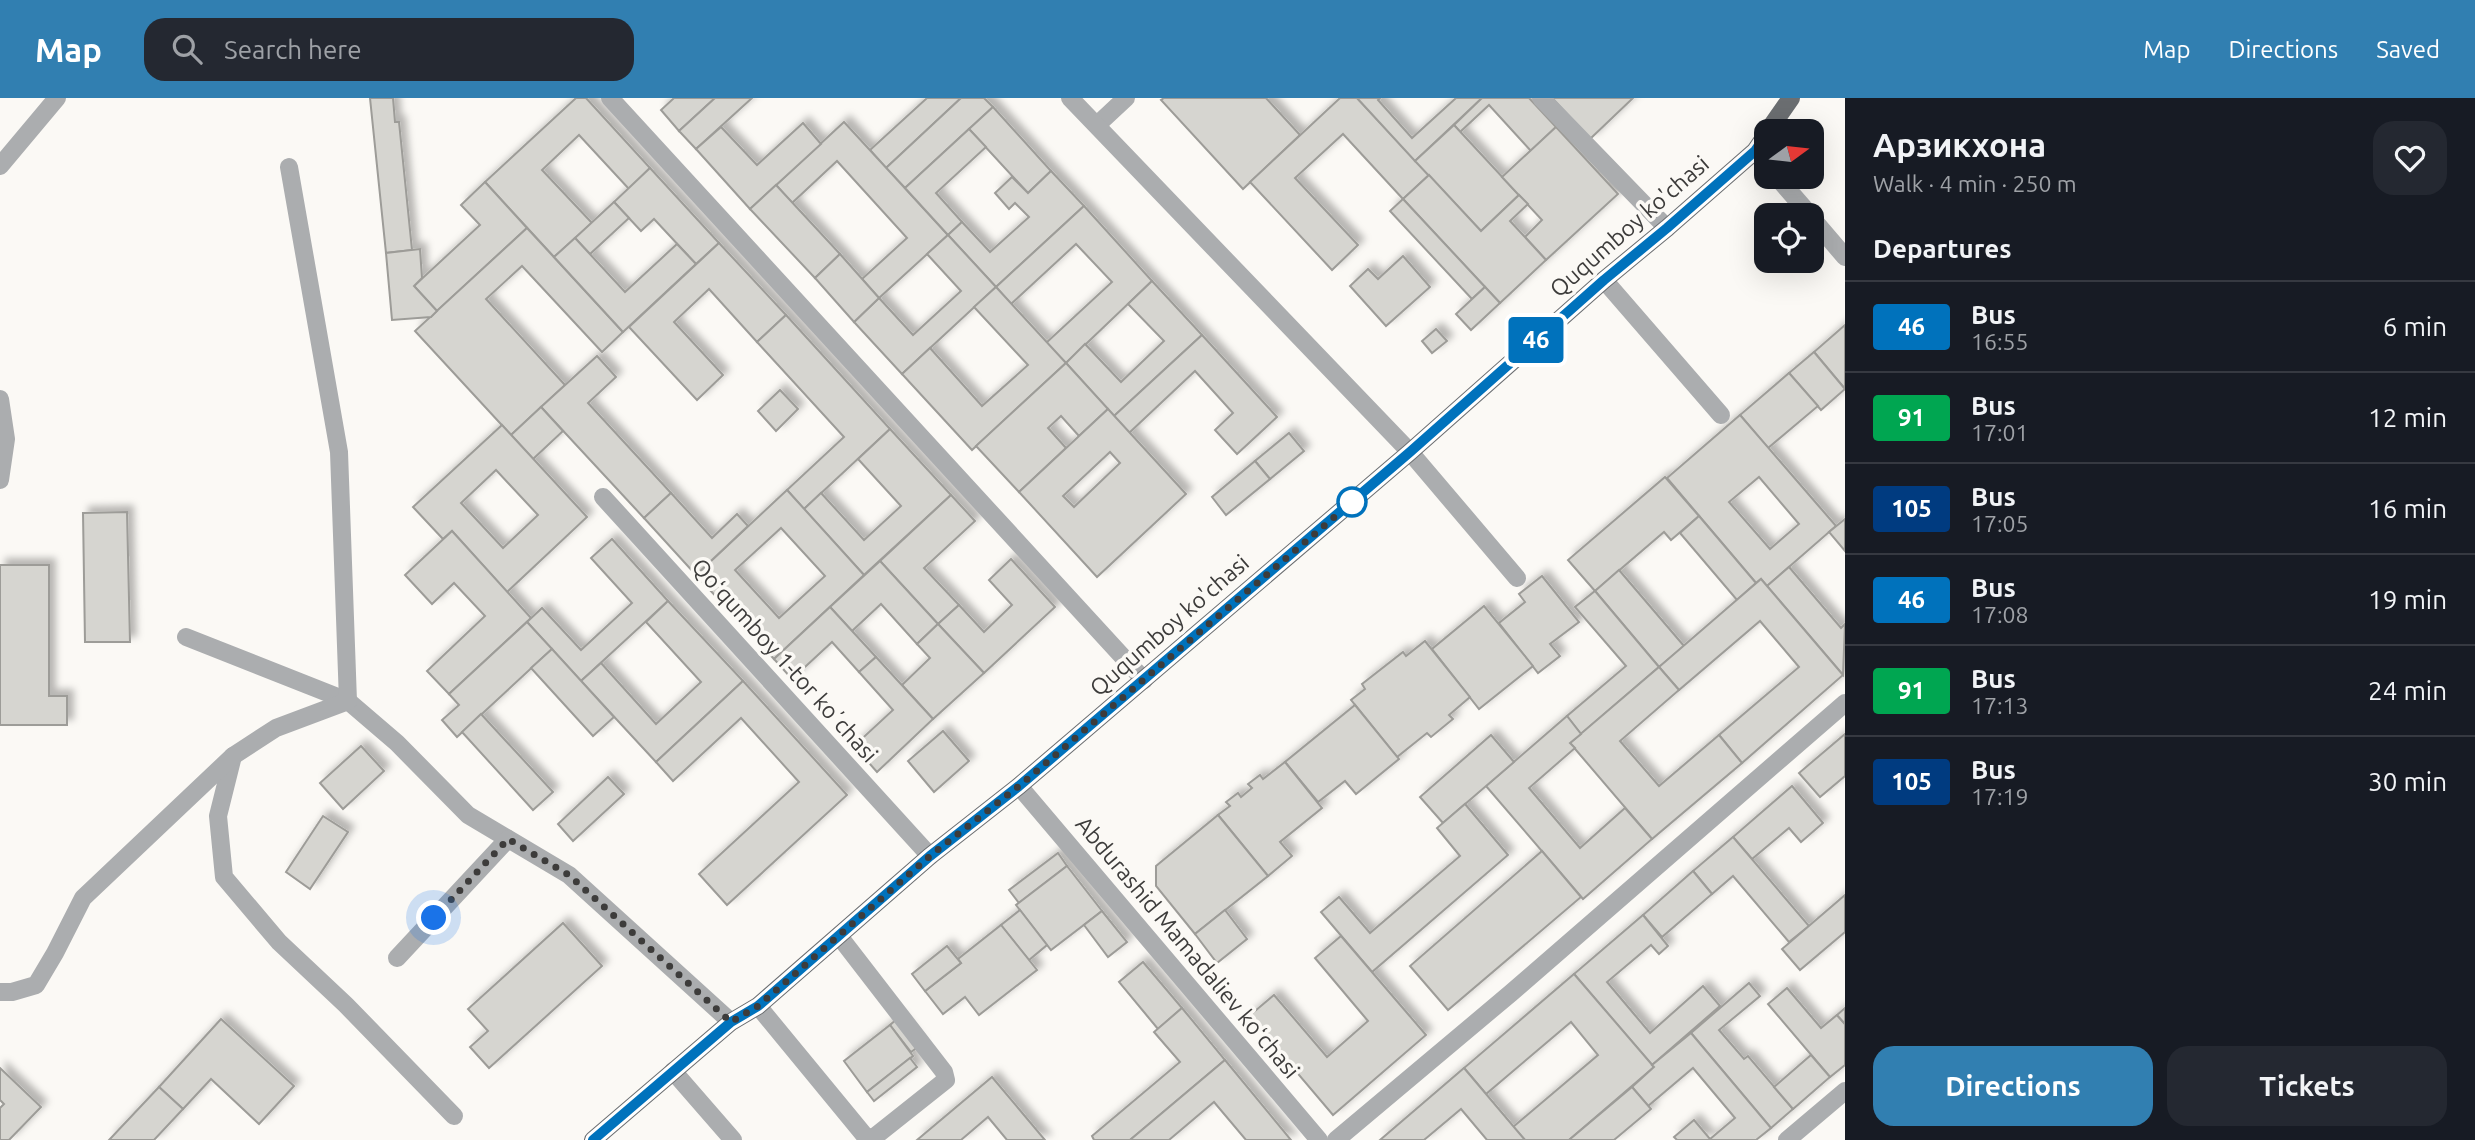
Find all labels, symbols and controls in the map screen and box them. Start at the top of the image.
search box [144,18,634,81]
icon: search [168,30,206,68]
text: Map [35,31,102,68]
text: Search here [224,35,362,64]
text: Map [2143,36,2190,63]
text: Directions [2228,36,2338,63]
text: Saved [2376,36,2440,63]
north arrow [1754,119,1824,189]
map controls [1754,119,1824,273]
button: heart [2373,121,2447,195]
text: Арзикхона [1873,126,2046,163]
street label: Ququmboy ko'chasi [1545,150,1713,302]
text: Walk · 4 min · 250 m [1873,171,2077,196]
button: locate [1754,203,1824,273]
text: Departures [1873,234,2011,263]
text: Bus [1971,300,2016,329]
text: 6 min [2383,312,2447,341]
text: 46 [1898,313,1925,340]
line badge: 46 [1504,317,1568,363]
text: 46 [1522,326,1550,353]
text: 16:55 [1971,329,2029,354]
text: Bus [1971,391,2016,420]
text: 12 min [2368,403,2447,432]
text: 91 [1898,404,1925,431]
text: 17:01 [1971,420,2029,445]
text: Bus [1971,482,2016,511]
unlabelled marker [1337,487,1367,517]
text: 16 min [2368,494,2447,523]
text: 105 [1891,495,1932,522]
text: 17:05 [1971,511,2029,536]
street label: Ququmboy ko'chasi [1085,549,1253,701]
street label: Qoʻqumboy 1-tor koʼchasi [687,553,883,767]
text: Bus [1971,573,2016,602]
text: 19 min [2368,585,2447,614]
text: 46 [1898,586,1925,613]
text: 17:08 [1971,602,2029,627]
text: Bus [1971,664,2016,693]
text: 24 min [2368,676,2447,705]
text: 91 [1898,677,1925,704]
text: 17:13 [1971,693,2029,718]
text: Bus [1971,755,2016,784]
text: 30 min [2368,767,2447,796]
text: 105 [1891,768,1932,795]
text: 17:19 [1971,784,2029,809]
street label: Abdurashid Mamadaliev koʻchasi [1071,811,1305,1083]
your location [416,900,451,935]
button: Directions [1873,1046,2153,1126]
button: Tickets [2167,1046,2447,1126]

